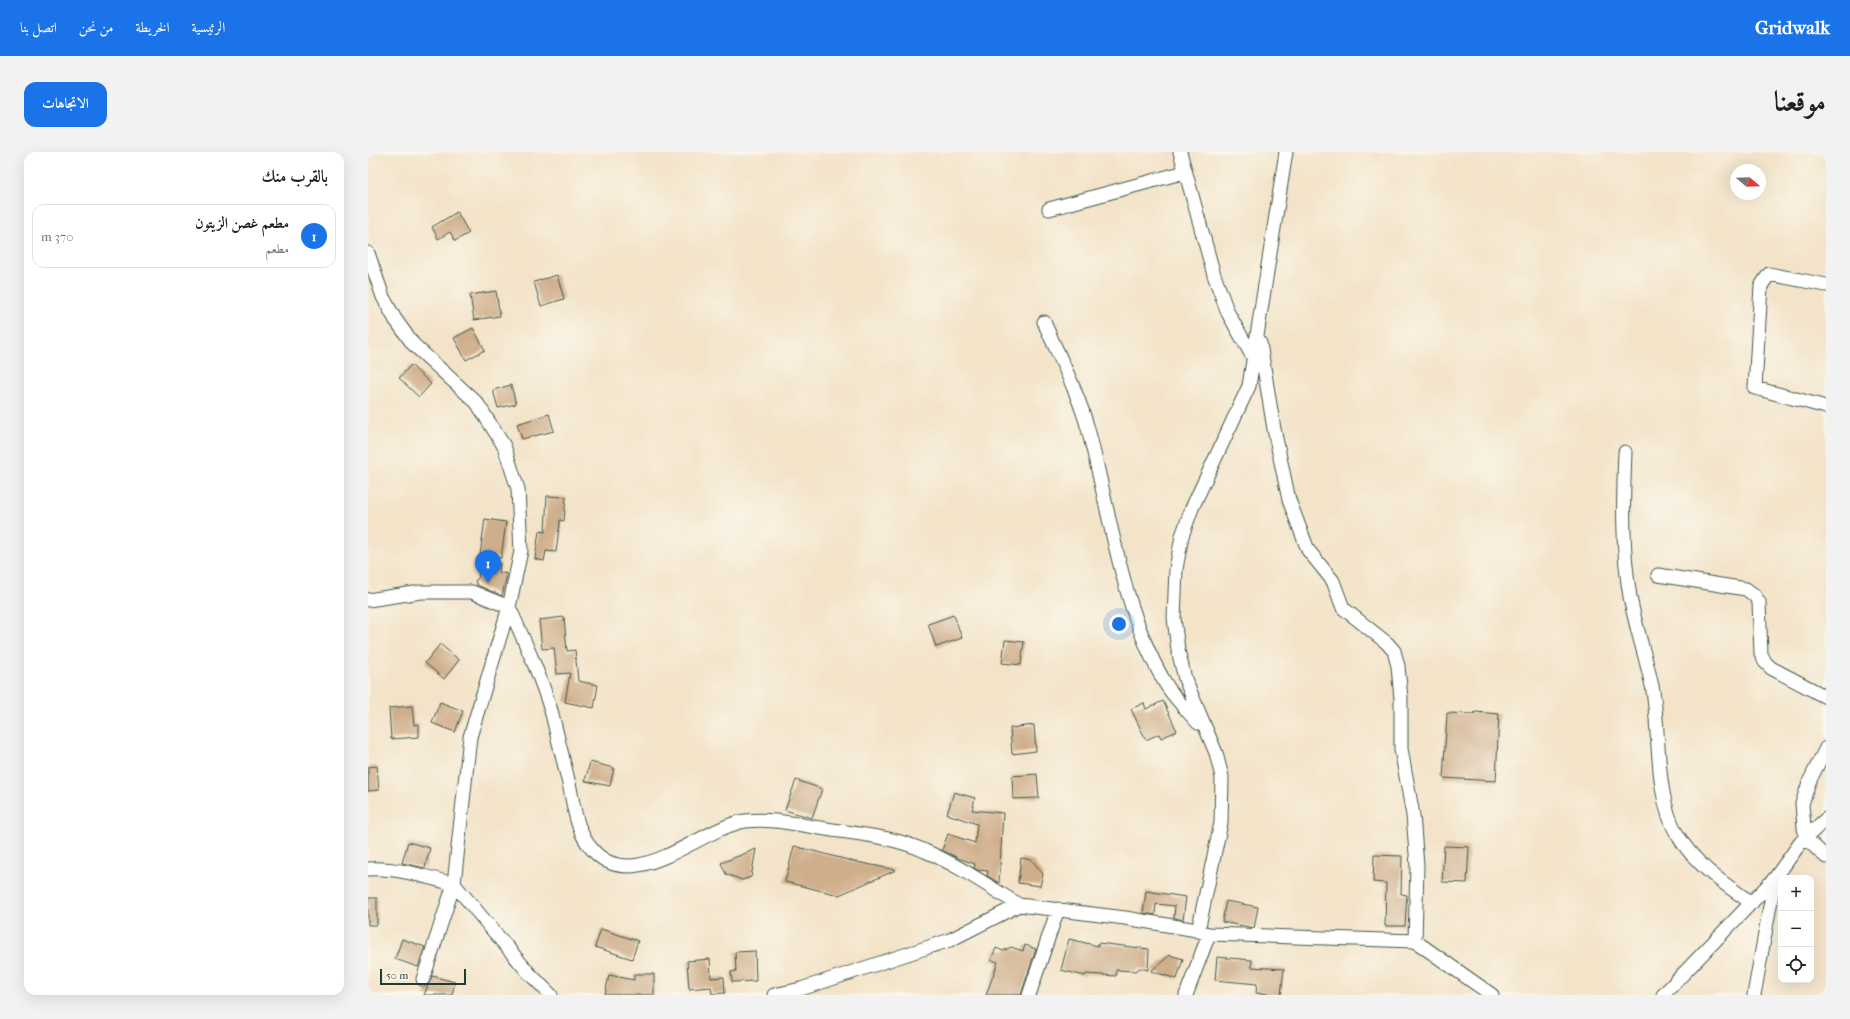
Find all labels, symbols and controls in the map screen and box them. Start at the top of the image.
text: Gridwalk [1755,17,1830,39]
text: اتصل بنا [20,19,57,36]
text: من نحن [79,19,114,36]
text: الخريطة [136,19,170,36]
text: الرئيسية [192,19,225,36]
button: الاتجاهات [24,82,107,127]
text: موقعنا [1774,85,1826,118]
north arrow [1730,164,1766,200]
text: بالقرب منك [262,166,328,186]
text: مطعم غصن الزيتون [195,214,289,232]
text: 370 m [41,229,73,244]
text: 1 [312,229,316,244]
text: مطعم [265,241,289,256]
pin: 1 [475,550,501,583]
your location [1109,614,1129,634]
map controls [1778,875,1814,983]
button: + [1778,875,1814,911]
button: − [1778,911,1814,947]
button: locate [1778,947,1814,983]
scale bar [380,967,466,986]
text: 50 m [386,969,408,982]

